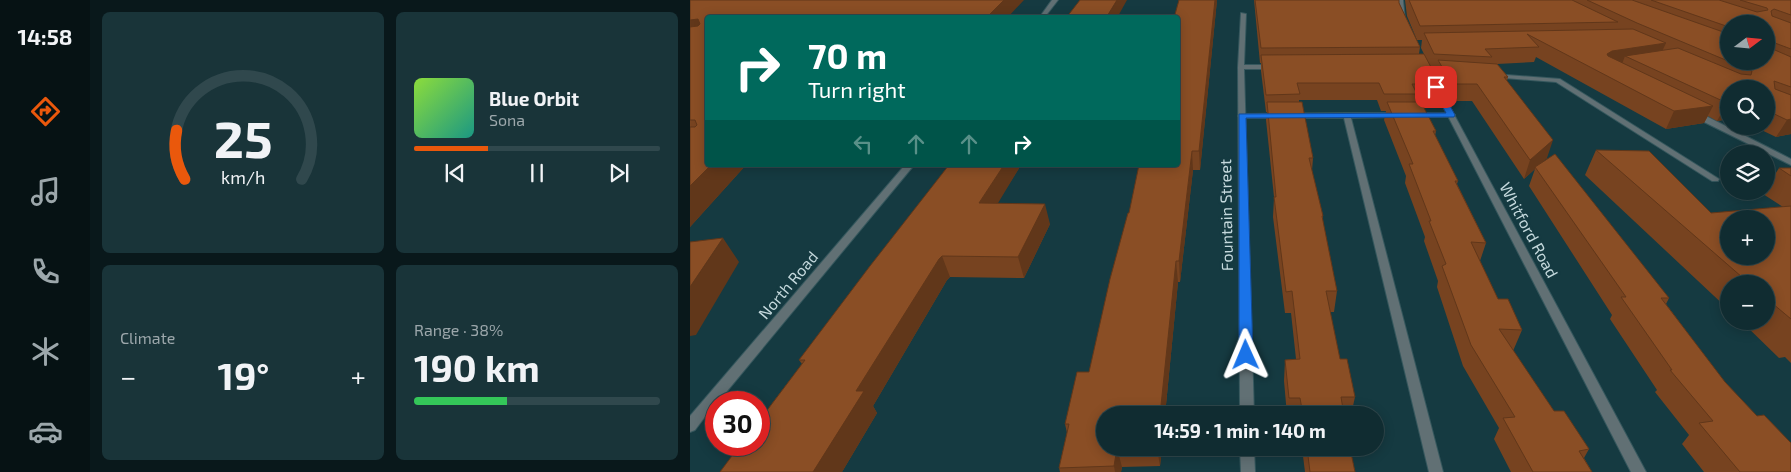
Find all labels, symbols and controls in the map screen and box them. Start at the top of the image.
north arrow [1720,15,1775,70]
map controls [1720,15,1775,330]
text: 14:58 [17,23,73,49]
text: 70 m [808,34,887,76]
icon: right [725,35,790,100]
pin [1415,66,1457,108]
icon: arrive [1422,73,1450,101]
text: Turn right [808,76,906,102]
button: search [1720,80,1775,135]
text: Blue Orbit [489,87,579,110]
icon: directions [28,94,63,129]
text: 25 [214,106,272,168]
text: Sona [489,110,525,129]
icon: left [849,130,877,158]
icon: ahead [902,130,930,158]
icon: ahead [955,130,983,158]
icon: right [1008,130,1036,158]
button: layers [1720,145,1775,200]
icon: previous [441,159,469,187]
icon: pause [523,159,551,187]
icon: next [605,159,633,187]
street label: Fountain Street [1215,159,1236,271]
text: km/h [221,166,265,188]
icon: music [28,174,63,209]
street label: Whitford Road [1496,179,1563,281]
button: + [1720,210,1775,265]
street label: North Road [754,247,821,322]
icon: phone [28,254,63,289]
button: − [1720,275,1775,330]
text: Range · 38% [414,320,503,339]
text: Climate [120,328,175,347]
position arrow [1219,328,1271,380]
icon: climate [28,334,63,369]
text: 190 km [414,344,540,390]
text: 19° [218,352,269,398]
text: − [120,359,136,393]
text: + [351,359,366,393]
speed limit sign: 30 [705,391,770,456]
icon: car [28,414,63,449]
text: 14:59 · 1 min · 140 m [1154,419,1326,442]

